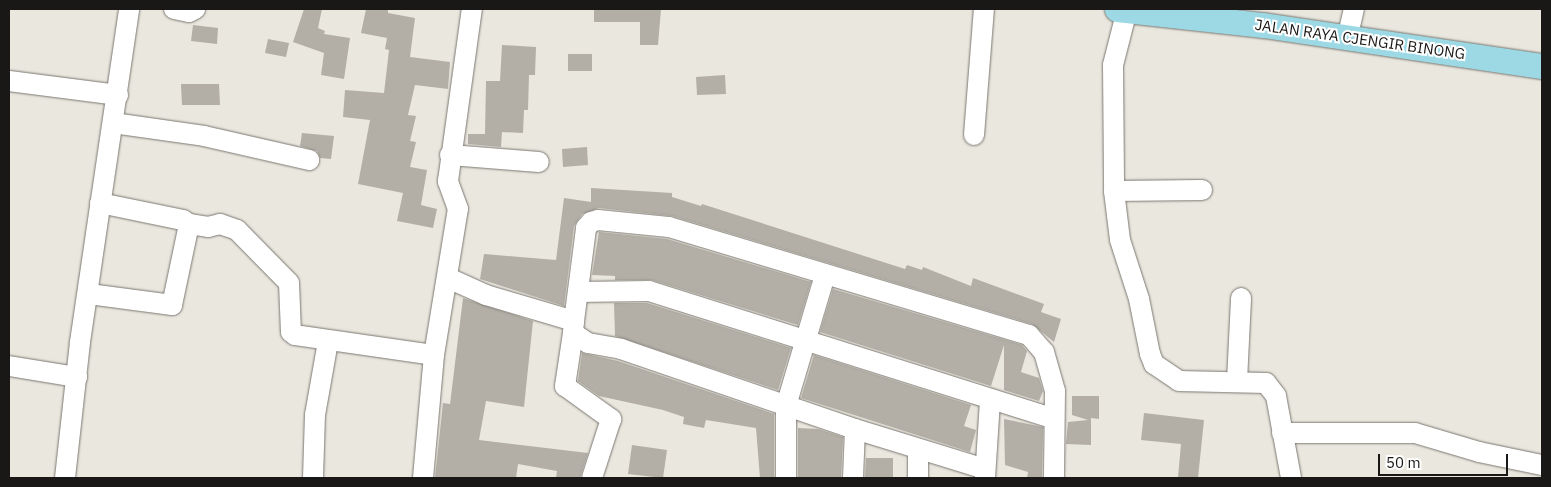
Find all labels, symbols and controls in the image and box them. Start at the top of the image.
street label: JALAN RAYA CJENGIR BINONG [1254,15,1466,63]
scale bar [1381,444,1511,476]
text: 50 m [1386,453,1421,472]

